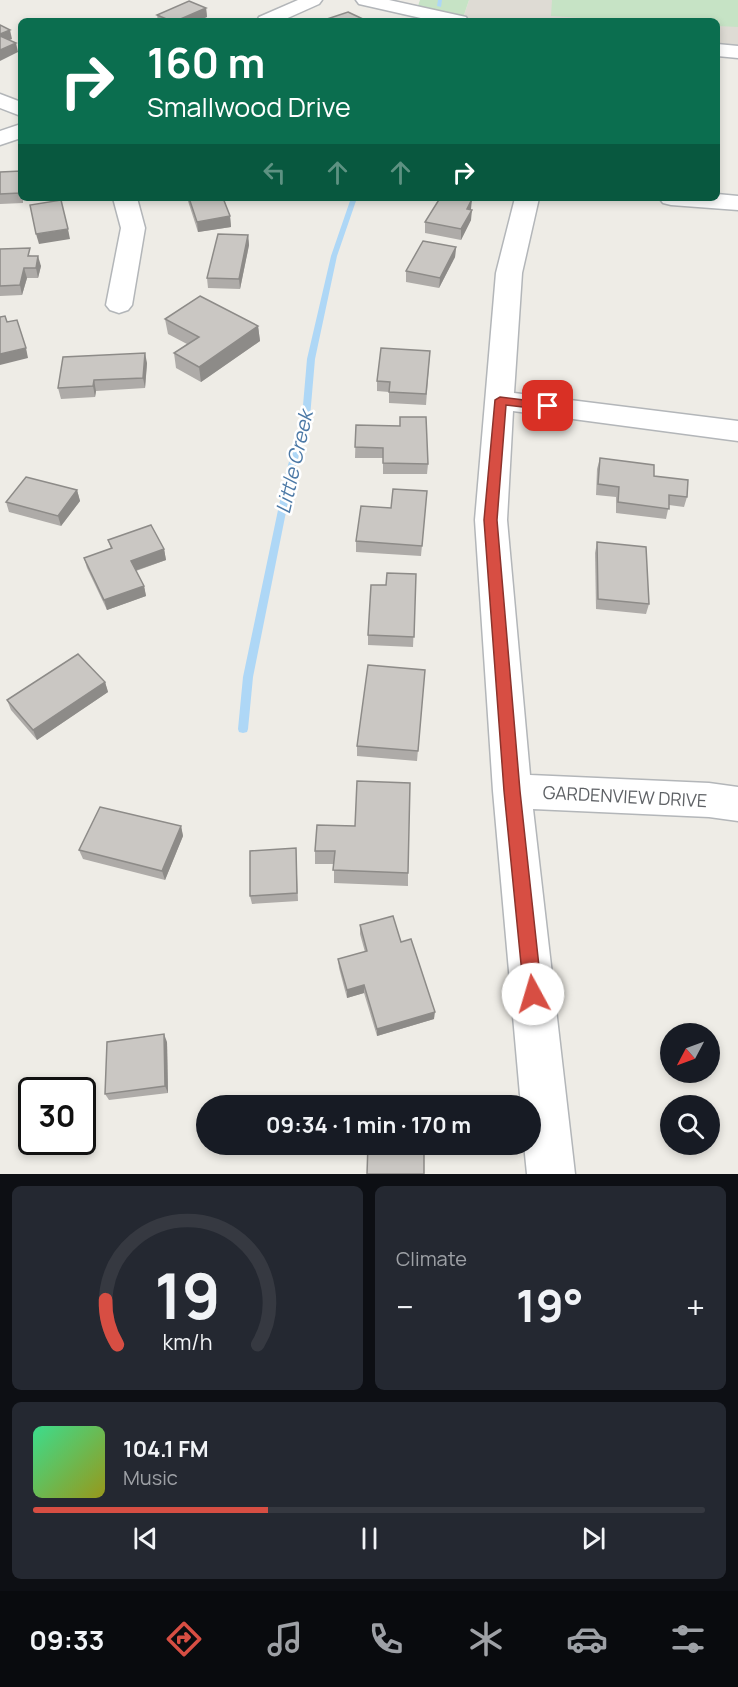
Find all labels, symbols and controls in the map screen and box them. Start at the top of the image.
text: 160 m [147,33,265,91]
icon: right [48,42,126,120]
text: Smallwood Drive [147,88,351,125]
icon: left [258,156,291,189]
icon: ahead [321,156,354,189]
icon: ahead [384,156,417,189]
icon: right [447,156,480,189]
pin [522,380,573,431]
icon: arrive [531,389,564,422]
water label: Little Creek [269,405,320,516]
street label: GARDENVIEW DRIVE [542,780,708,812]
position arrow [501,962,565,1026]
north arrow [660,1023,720,1083]
map controls [660,1023,720,1155]
speed limit sign: 30 [18,1077,96,1155]
button: search [660,1095,720,1155]
text: 09:34 · 1 min · 170 m [266,1110,471,1140]
text: Climate [396,1245,467,1272]
text: 19 [154,1252,221,1338]
text: 19° [516,1274,584,1336]
text: − [396,1284,414,1329]
text: + [686,1284,705,1329]
text: km/h [163,1327,212,1356]
text: 104.1 FM [123,1434,208,1464]
text: Music [123,1464,178,1491]
icon: previous [129,1522,162,1555]
icon: pause [353,1522,386,1555]
icon: next [577,1522,610,1555]
icon: directions [163,1618,205,1660]
icon: music [264,1618,306,1660]
icon: phone [365,1618,407,1660]
icon: climate [465,1618,507,1660]
icon: car [566,1618,608,1660]
icon: filters [667,1618,709,1660]
text: 09:33 [29,1621,105,1658]

